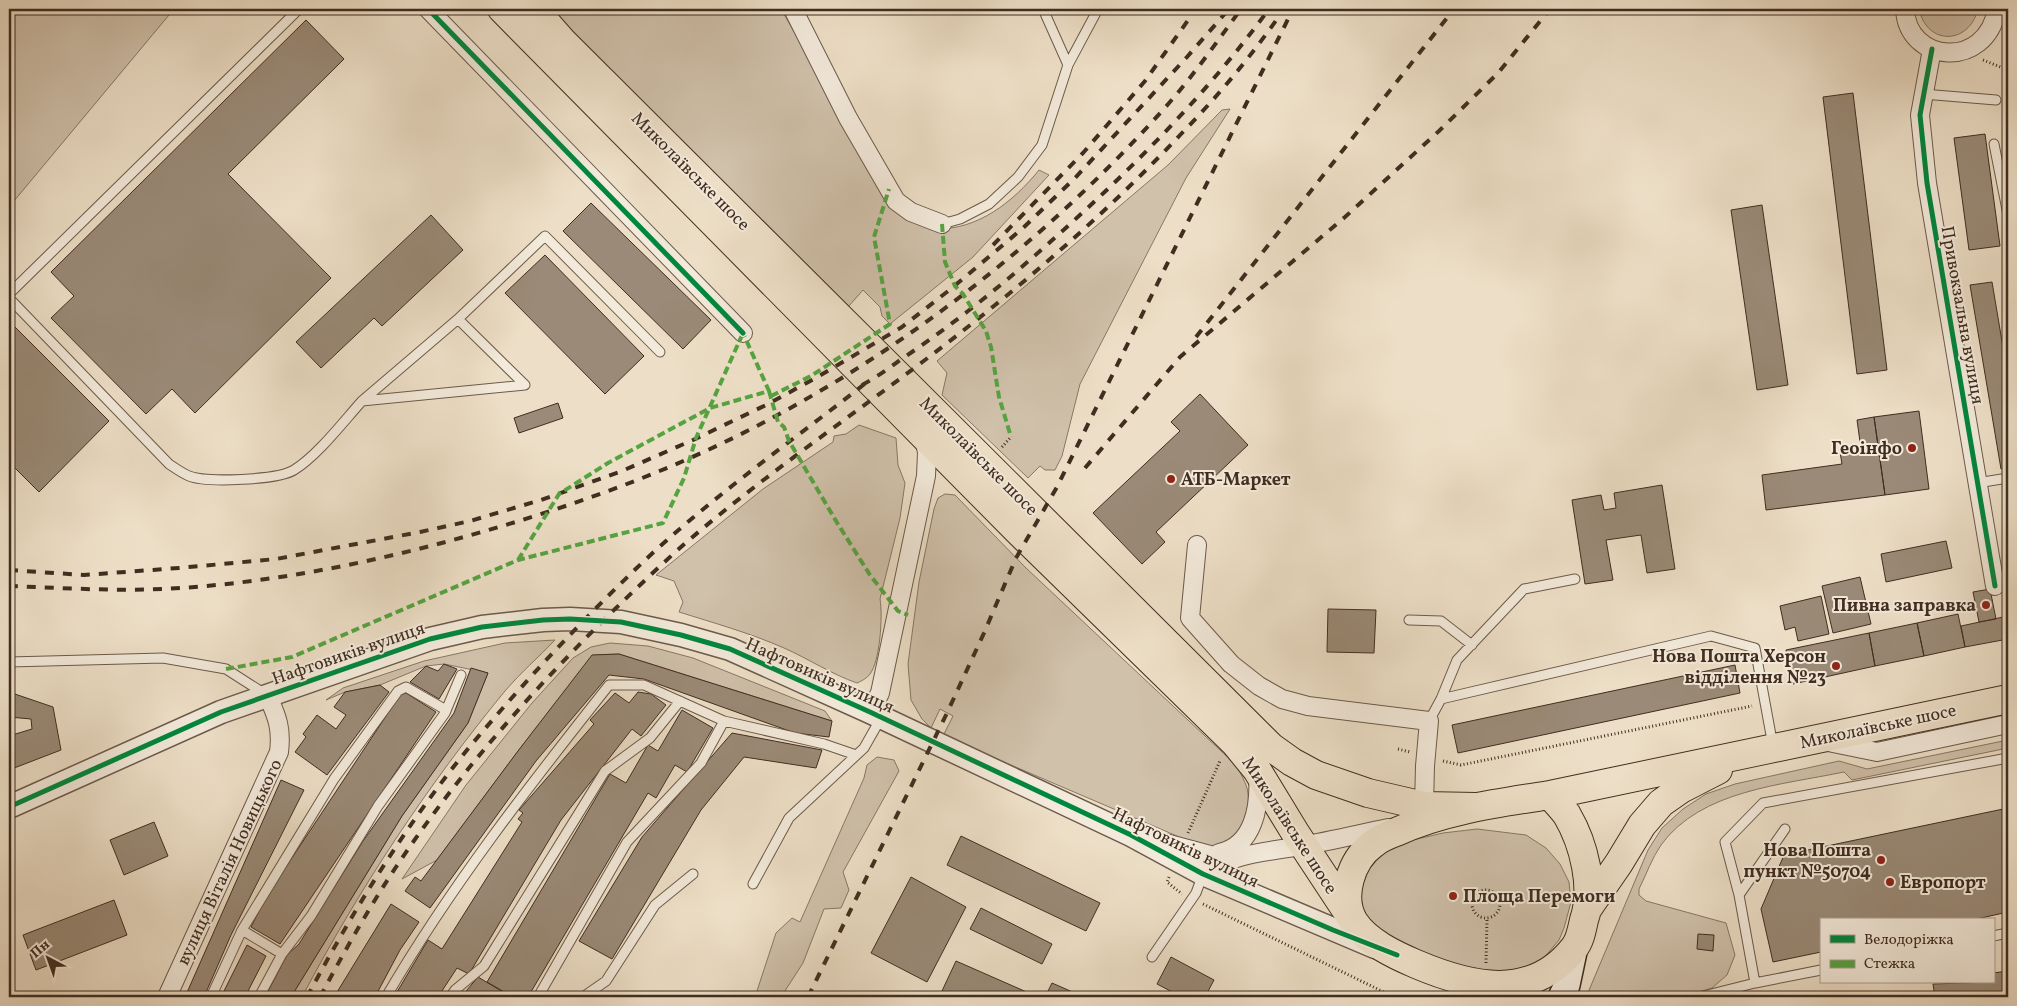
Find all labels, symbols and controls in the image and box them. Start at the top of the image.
street label: Миколаївське шосе [625,107,755,237]
street label: Привокзальна вулиця [1934,224,1990,406]
street label: Миколаївське шосе [913,392,1043,522]
place label: Геоінфо [1831,437,1902,462]
marker: Геоінфо [1906,442,1918,454]
place label: АТБ-Маркет [1181,468,1291,493]
marker: АТБ-Маркет [1165,473,1177,485]
place label: Пивна заправка [1833,594,1976,619]
marker: Пивна заправка [1980,599,1992,611]
street label: Нафтовиків вулиця [269,616,428,692]
street label: Нафтовиків вулиця [741,632,898,720]
place label: Нова Пошта Херсон відділення №23 [1652,645,1826,691]
marker: Нова Пошта Херсон відділення №23 [1830,660,1842,672]
street label: Миколаївське шосе [1798,699,1959,756]
street label: Миколаївське шосе [1235,752,1343,899]
street label: вулиця Віталія Новицького [172,756,289,970]
street label: Нафтовиків вулиця [1108,802,1263,895]
place label: Нова Пошта пункт №50704 [1743,839,1871,885]
marker: Нова Пошта пункт №50704 [1875,854,1887,866]
place label: Европорт [1900,871,1986,896]
marker: Европорт [1884,876,1896,888]
place label: Площа Перемоги [1463,885,1615,910]
marker: Площа Перемоги [1447,890,1459,902]
legend [1820,918,1994,984]
text: Велодоріжка [1864,930,1954,951]
north arrow [22,934,72,984]
text: Пн [27,936,54,963]
text: Стежка [1864,954,1915,975]

